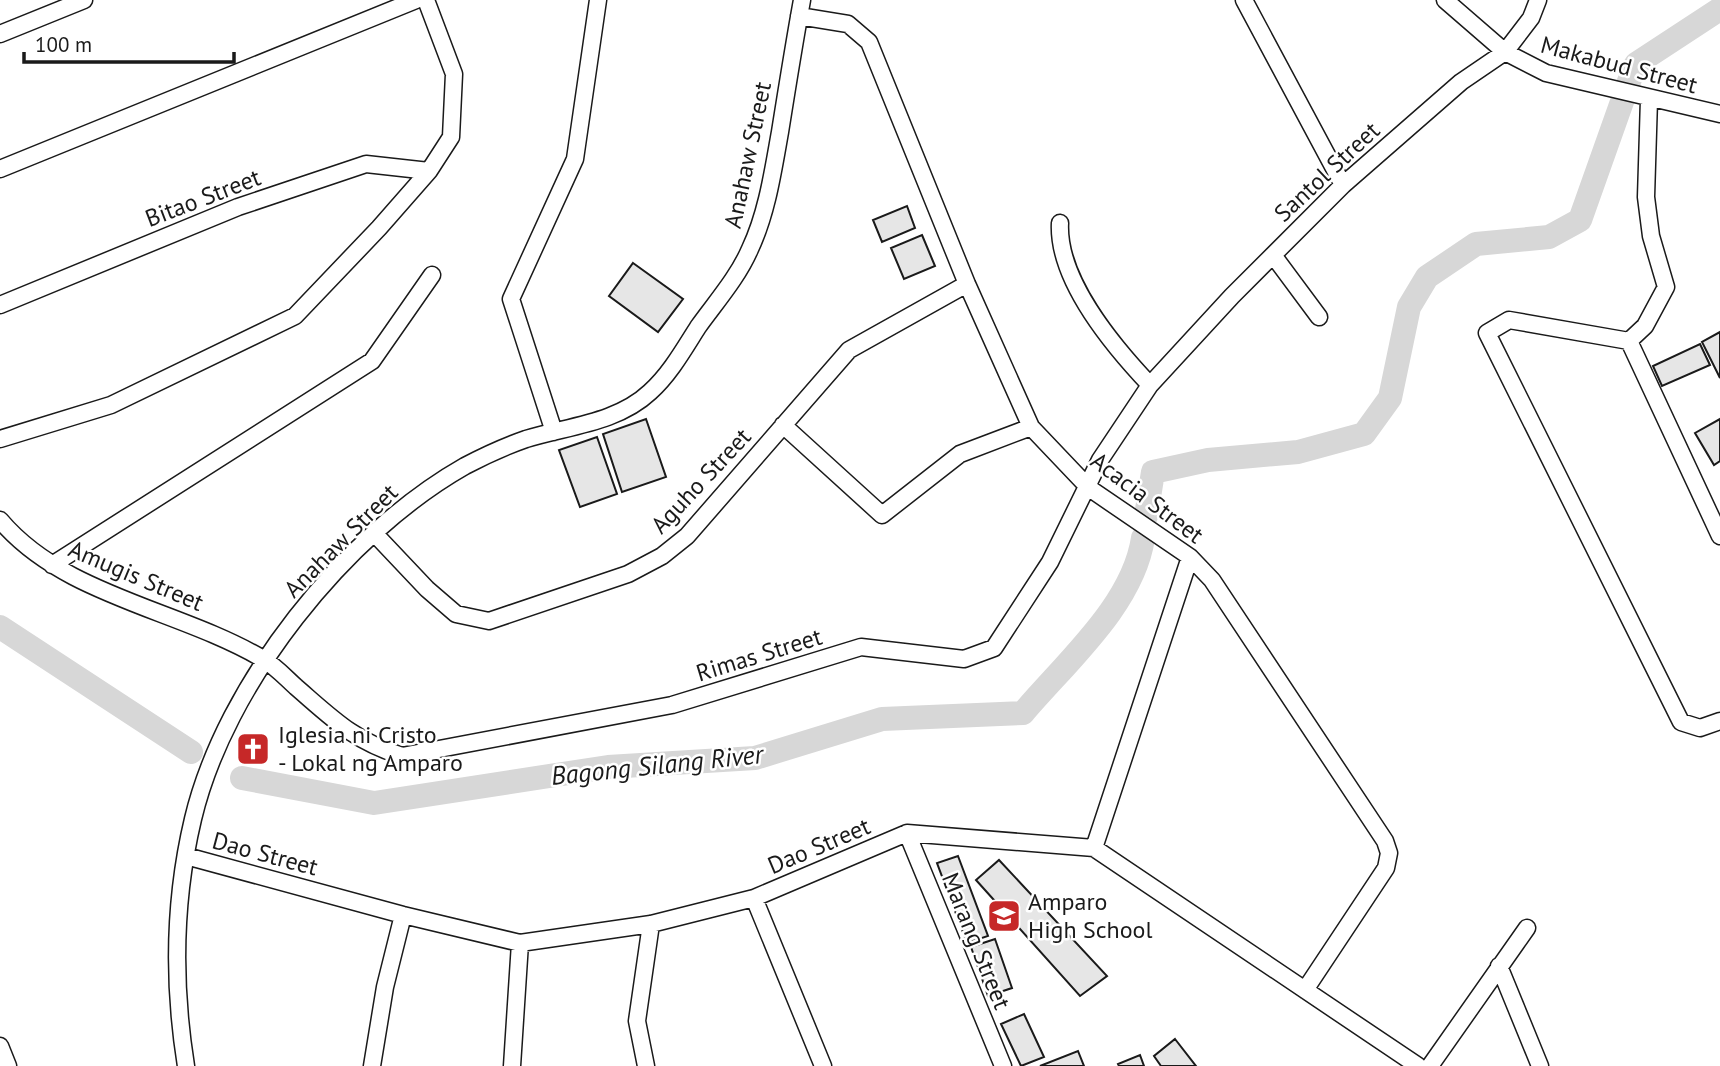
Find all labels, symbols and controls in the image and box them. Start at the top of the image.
scale bar [24,21,234,65]
street label: Makabud Street [1537,29,1701,100]
text: 100 m [35,31,92,58]
street label: Anahaw Street [717,79,778,231]
street label: Santol Street [1267,115,1386,228]
street label: Bitao Street [141,161,265,234]
street label: Aguho Street [644,421,757,540]
street label: Acacia Street [1085,445,1210,550]
street label: Anahaw Street [277,477,404,604]
street label: Amugis Street [64,533,208,618]
street label: Rimas Street [692,621,826,688]
place label: Iglesia ni Cristo - Lokal ng Amparo [278,719,463,778]
church icon: Iglesia ni Cristo - Lokal ng Amparo [234,730,272,768]
water label: Bagong Silang River [549,737,766,792]
street label: Dao Street [763,810,875,881]
street label: Dao Street [209,825,321,882]
street label: Marang Street [935,868,1018,1014]
place label: Amparo High School [1028,886,1152,945]
school or university icon: Amparo High School [985,897,1023,935]

